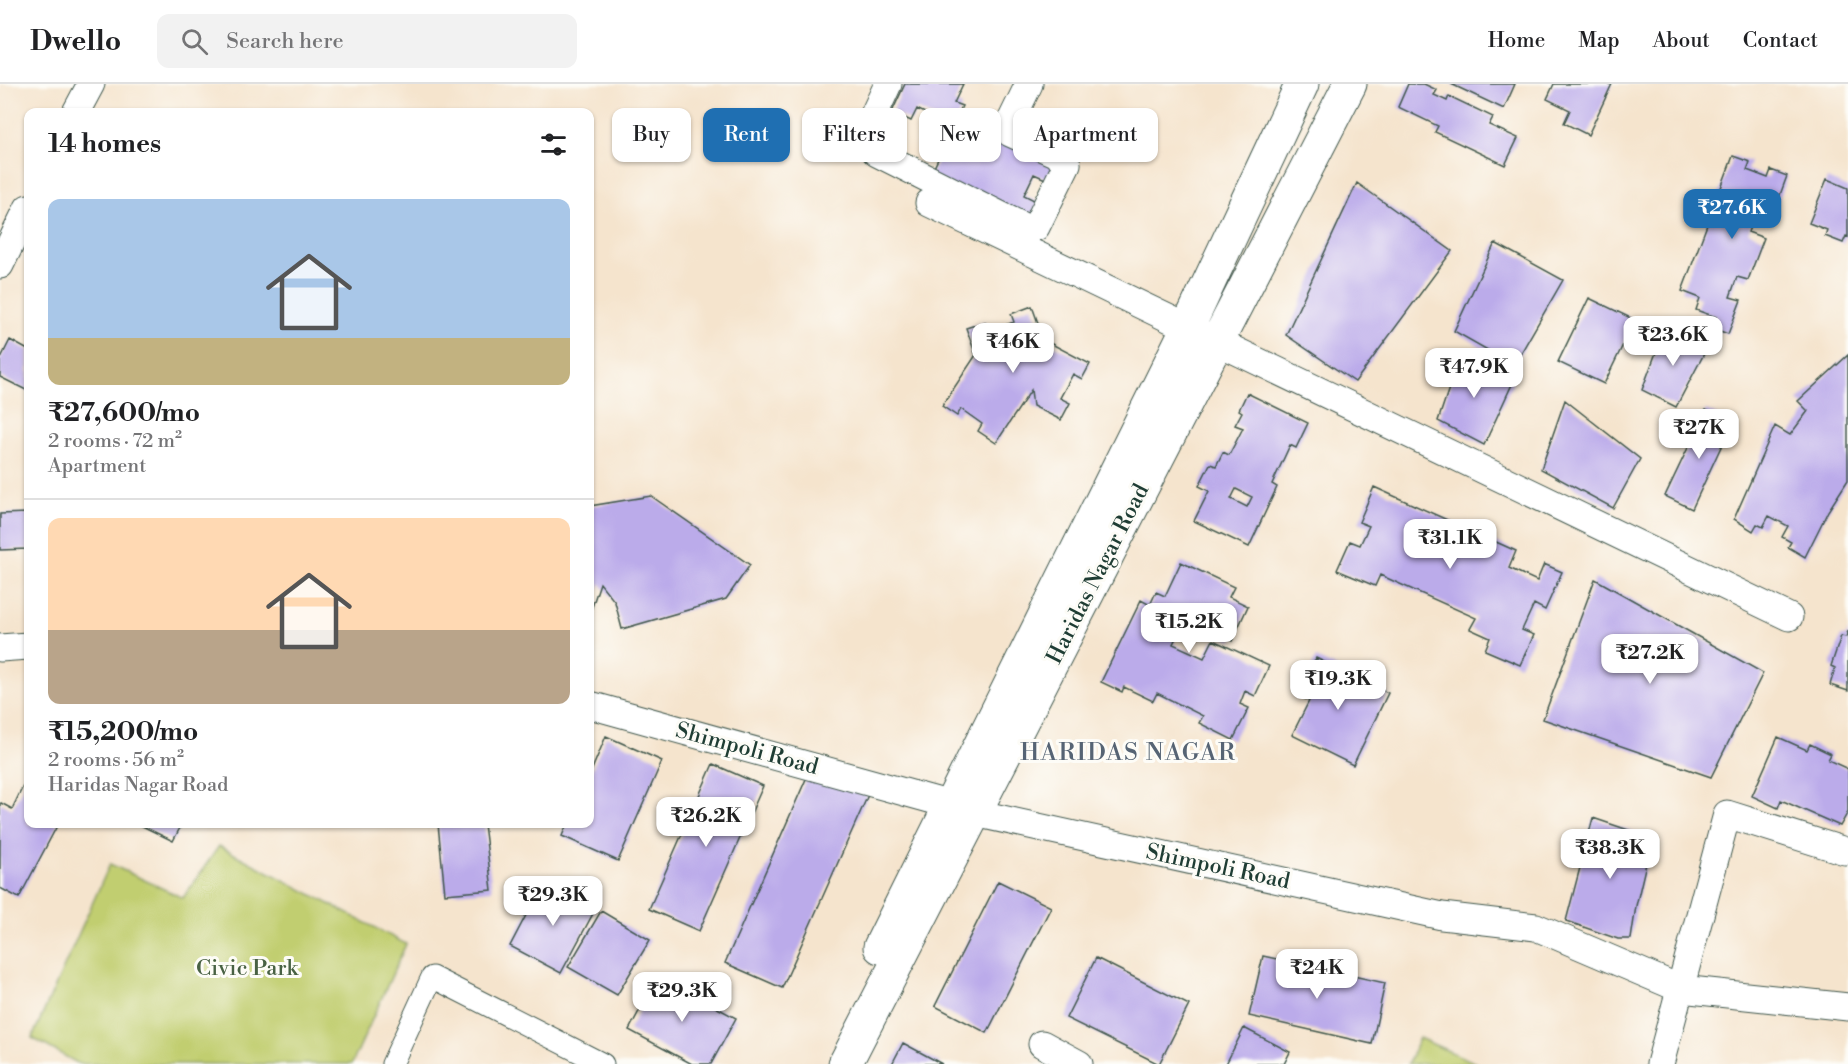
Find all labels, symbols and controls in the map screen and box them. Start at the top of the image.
search box [157,14,577,68]
text: Dwello [30,24,121,59]
icon: search [178,25,211,58]
text: Search here [226,28,344,55]
text: Home [1488,28,1545,54]
text: Map [1578,28,1620,54]
text: About [1653,28,1710,54]
text: Contact [1743,28,1818,54]
chip: Buy [612,108,691,162]
chip: Rent [703,108,790,162]
chip: Filters [802,108,907,162]
chip: New [919,108,1001,162]
chip: Apartment [1013,108,1158,162]
text: 14 homes [48,128,161,160]
icon: filters [537,128,570,161]
pin: ₹27.6K [1683,189,1781,240]
text: ₹27.6K [1697,196,1767,221]
icon: home [255,238,363,346]
pin: ₹23.6K [1624,316,1722,367]
pin: ₹46K [977,323,1049,374]
text: ₹23.6K [1638,323,1708,348]
text: ₹46K [986,330,1040,355]
pin: ₹47.9K [1425,348,1523,399]
text: ₹47.9K [1439,355,1509,380]
text: ₹27,600/mo [48,397,200,429]
pin: ₹27K [1663,409,1735,460]
text: ₹27K [1673,416,1725,441]
text: 2 rooms · 72 m² [48,429,182,454]
text: Apartment [48,454,146,479]
street label: Haridas Nagar Road [1041,479,1155,669]
pin: ₹31.1K [1401,519,1499,570]
text: ₹31.1K [1418,526,1482,551]
icon: home [255,557,363,665]
pin: ₹15.2K [1140,603,1238,654]
text: ₹15.2K [1155,610,1223,635]
pin: ₹27.2K [1601,634,1699,685]
text: ₹27.2K [1615,641,1685,666]
pin: ₹19.3K [1289,660,1387,711]
text: ₹19.3K [1304,667,1372,692]
text: ₹15,200/mo [48,716,198,748]
street label: Shimpoli Road [673,717,822,781]
district label: HARIDAS NAGAR [1020,738,1236,768]
text: 2 rooms · 56 m² [48,748,184,773]
text: Haridas Nagar Road [48,773,228,798]
pin: ₹26.2K [657,797,755,848]
text: ₹26.2K [670,804,742,829]
pin: ₹38.3K [1561,829,1659,880]
text: ₹38.3K [1575,836,1645,861]
street label: Shimpoli Road [1143,839,1293,896]
pin: ₹29.3K [504,876,602,927]
text: ₹29.3K [518,883,588,908]
pin: ₹24K [1281,949,1353,1000]
park label: Civic Park [196,955,300,982]
text: ₹24K [1290,956,1344,981]
pin: ₹29.3K [633,972,731,1023]
text: ₹29.3K [647,979,717,1004]

